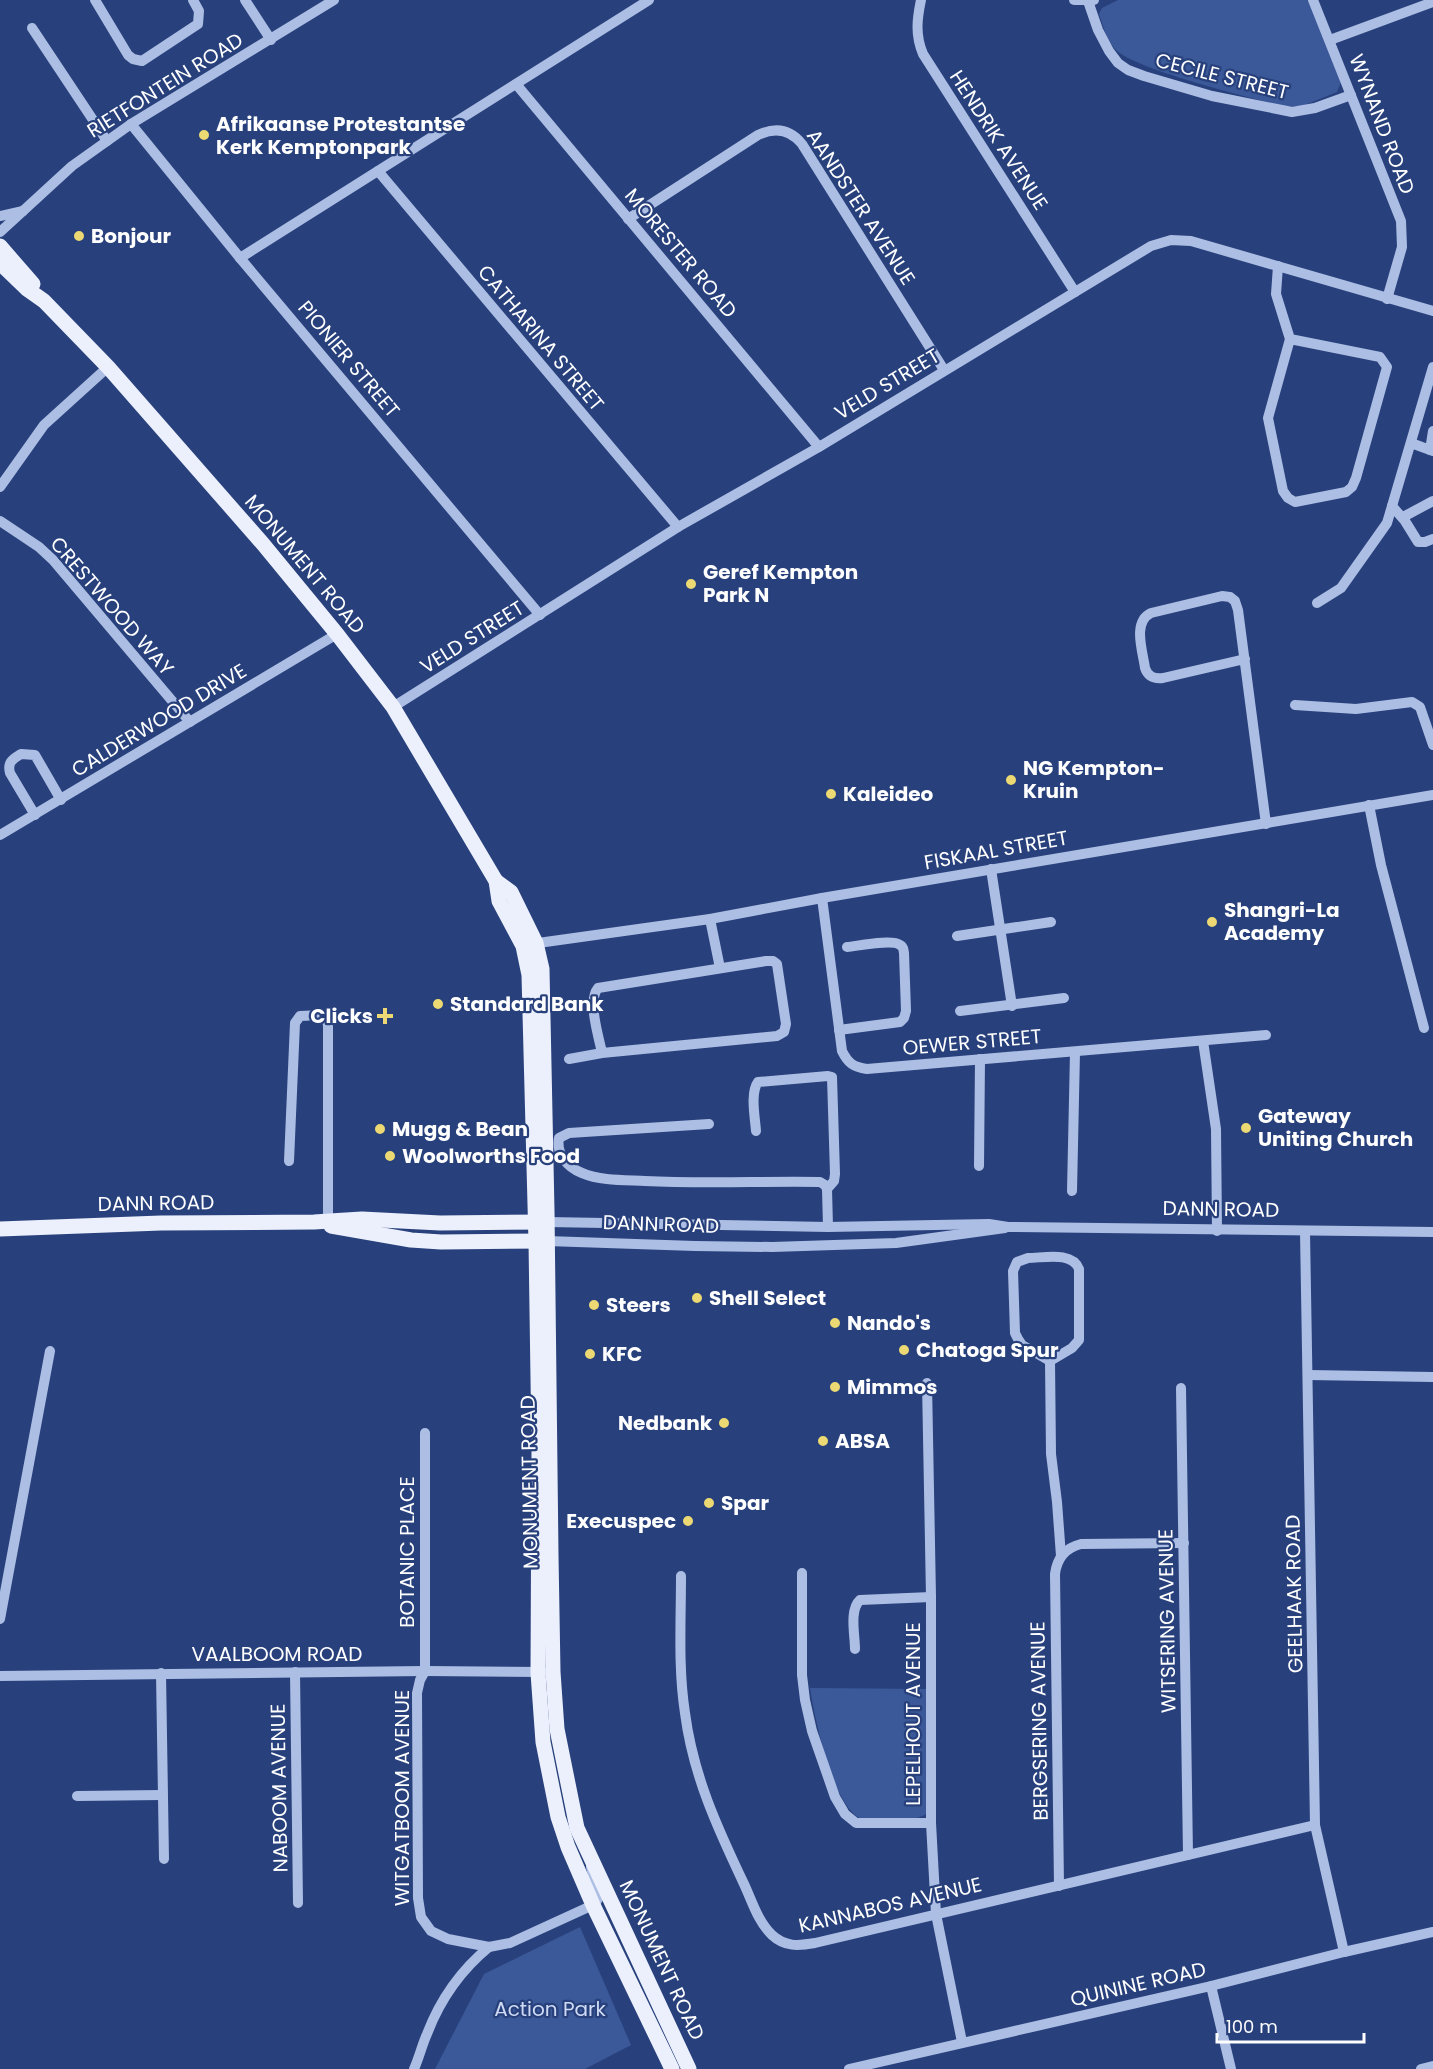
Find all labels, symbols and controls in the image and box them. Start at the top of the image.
street label: RIETFONTEIN ROAD [82,26,248,144]
street label: CECILE STREET [1152,46,1292,106]
street label: WYNAND ROAD [1342,50,1422,198]
street label: HENDRIK AVENUE [943,65,1055,215]
place label: Afrikaanse Protestantse Kerk Kemptonpark [216,110,465,161]
street label: AANDSTER AVENUE [800,124,922,290]
marker: Afrikaanse Protestantse Kerk Kemptonpark [197,128,211,142]
street label: MORESTER ROAD [618,182,744,324]
place label: Bonjour [91,222,171,250]
marker: Bonjour [72,229,86,243]
street label: CATHARINA STREET [471,259,611,417]
street label: PIONIER STREET [292,294,406,424]
street label: VELD STREET [829,342,945,426]
street label: MONUMENT ROAD [238,488,372,640]
street label: CRESTWOOD WAY [44,531,180,682]
place label: Geref Kempton Park N [703,558,858,609]
marker: Geref Kempton Park N [684,577,698,591]
street label: VELD STREET [415,594,530,680]
street label: CALDERWOOD DRIVE [66,657,252,783]
place label: NG Kempton- Kruin [1023,754,1164,805]
marker: NG Kempton- Kruin [1004,773,1018,787]
place label: Kaleideo [843,780,934,808]
marker: Kaleideo [824,787,838,801]
street label: FISKAAL STREET [922,824,1070,876]
place label: Shangri-La Academy [1224,896,1340,947]
marker: Shangri-La Academy [1205,915,1219,929]
place label: Standard Bank [450,990,604,1018]
marker: Standard Bank [431,997,445,1011]
place label: Clicks [310,1002,373,1030]
marker: Clicks [378,1009,392,1023]
street label: OEWER STREET [901,1022,1043,1062]
place label: Gateway Uniting Church [1258,1102,1413,1153]
place label: Mugg & Bean [392,1115,528,1143]
marker: Gateway Uniting Church [1239,1121,1253,1135]
marker: Mugg & Bean [373,1122,387,1136]
place label: Woolworths Food [402,1142,580,1170]
marker: Woolworths Food [383,1149,397,1163]
street label: DANN ROAD [97,1188,215,1218]
street label: DANN ROAD [1162,1194,1280,1224]
street label: DANN ROAD [602,1208,720,1240]
place label: Shell Select [709,1284,826,1312]
place label: Steers [606,1291,671,1319]
marker: Shell Select [690,1291,704,1305]
marker: Steers [587,1298,601,1312]
place label: Nando's [847,1309,931,1337]
marker: Nando's [828,1316,842,1330]
place label: Chatoga Spur [916,1336,1059,1364]
place label: KFC [602,1340,642,1368]
marker: Chatoga Spur [897,1343,911,1357]
marker: KFC [583,1347,597,1361]
place label: Mimmos [847,1373,938,1401]
marker: Mimmos [828,1380,842,1394]
street label: MONUMENT ROAD [513,1395,545,1569]
place label: Nedbank [618,1409,713,1437]
marker: Nedbank [717,1416,731,1430]
place label: ABSA [835,1427,890,1455]
marker: ABSA [816,1434,830,1448]
street label: BOTANIC PLACE [393,1476,421,1628]
place label: Spar [721,1489,769,1517]
marker: Spar [702,1496,716,1510]
place label: Execuspec [566,1507,676,1535]
marker: Execuspec [681,1514,695,1528]
street label: GEELHAAK ROAD [1279,1515,1309,1673]
street label: WITSERING AVENUE [1151,1529,1183,1713]
street label: BERGSERING AVENUE [1023,1621,1055,1821]
street label: LEPELHOUT AVENUE [899,1622,927,1806]
street label: VAALBOOM ROAD [192,1640,362,1668]
street label: WITGATBOOM AVENUE [388,1690,416,1906]
street label: NABOOM AVENUE [264,1703,294,1873]
street label: KANNABOS AVENUE [796,1870,984,1940]
street label: MONUMENT ROAD [613,1875,711,2045]
street label: QUININE ROAD [1067,1955,1209,2013]
park label: Action Park [494,1995,607,2023]
scale bar [1217,2006,1364,2044]
text: 100 m [1226,2014,1278,2039]

